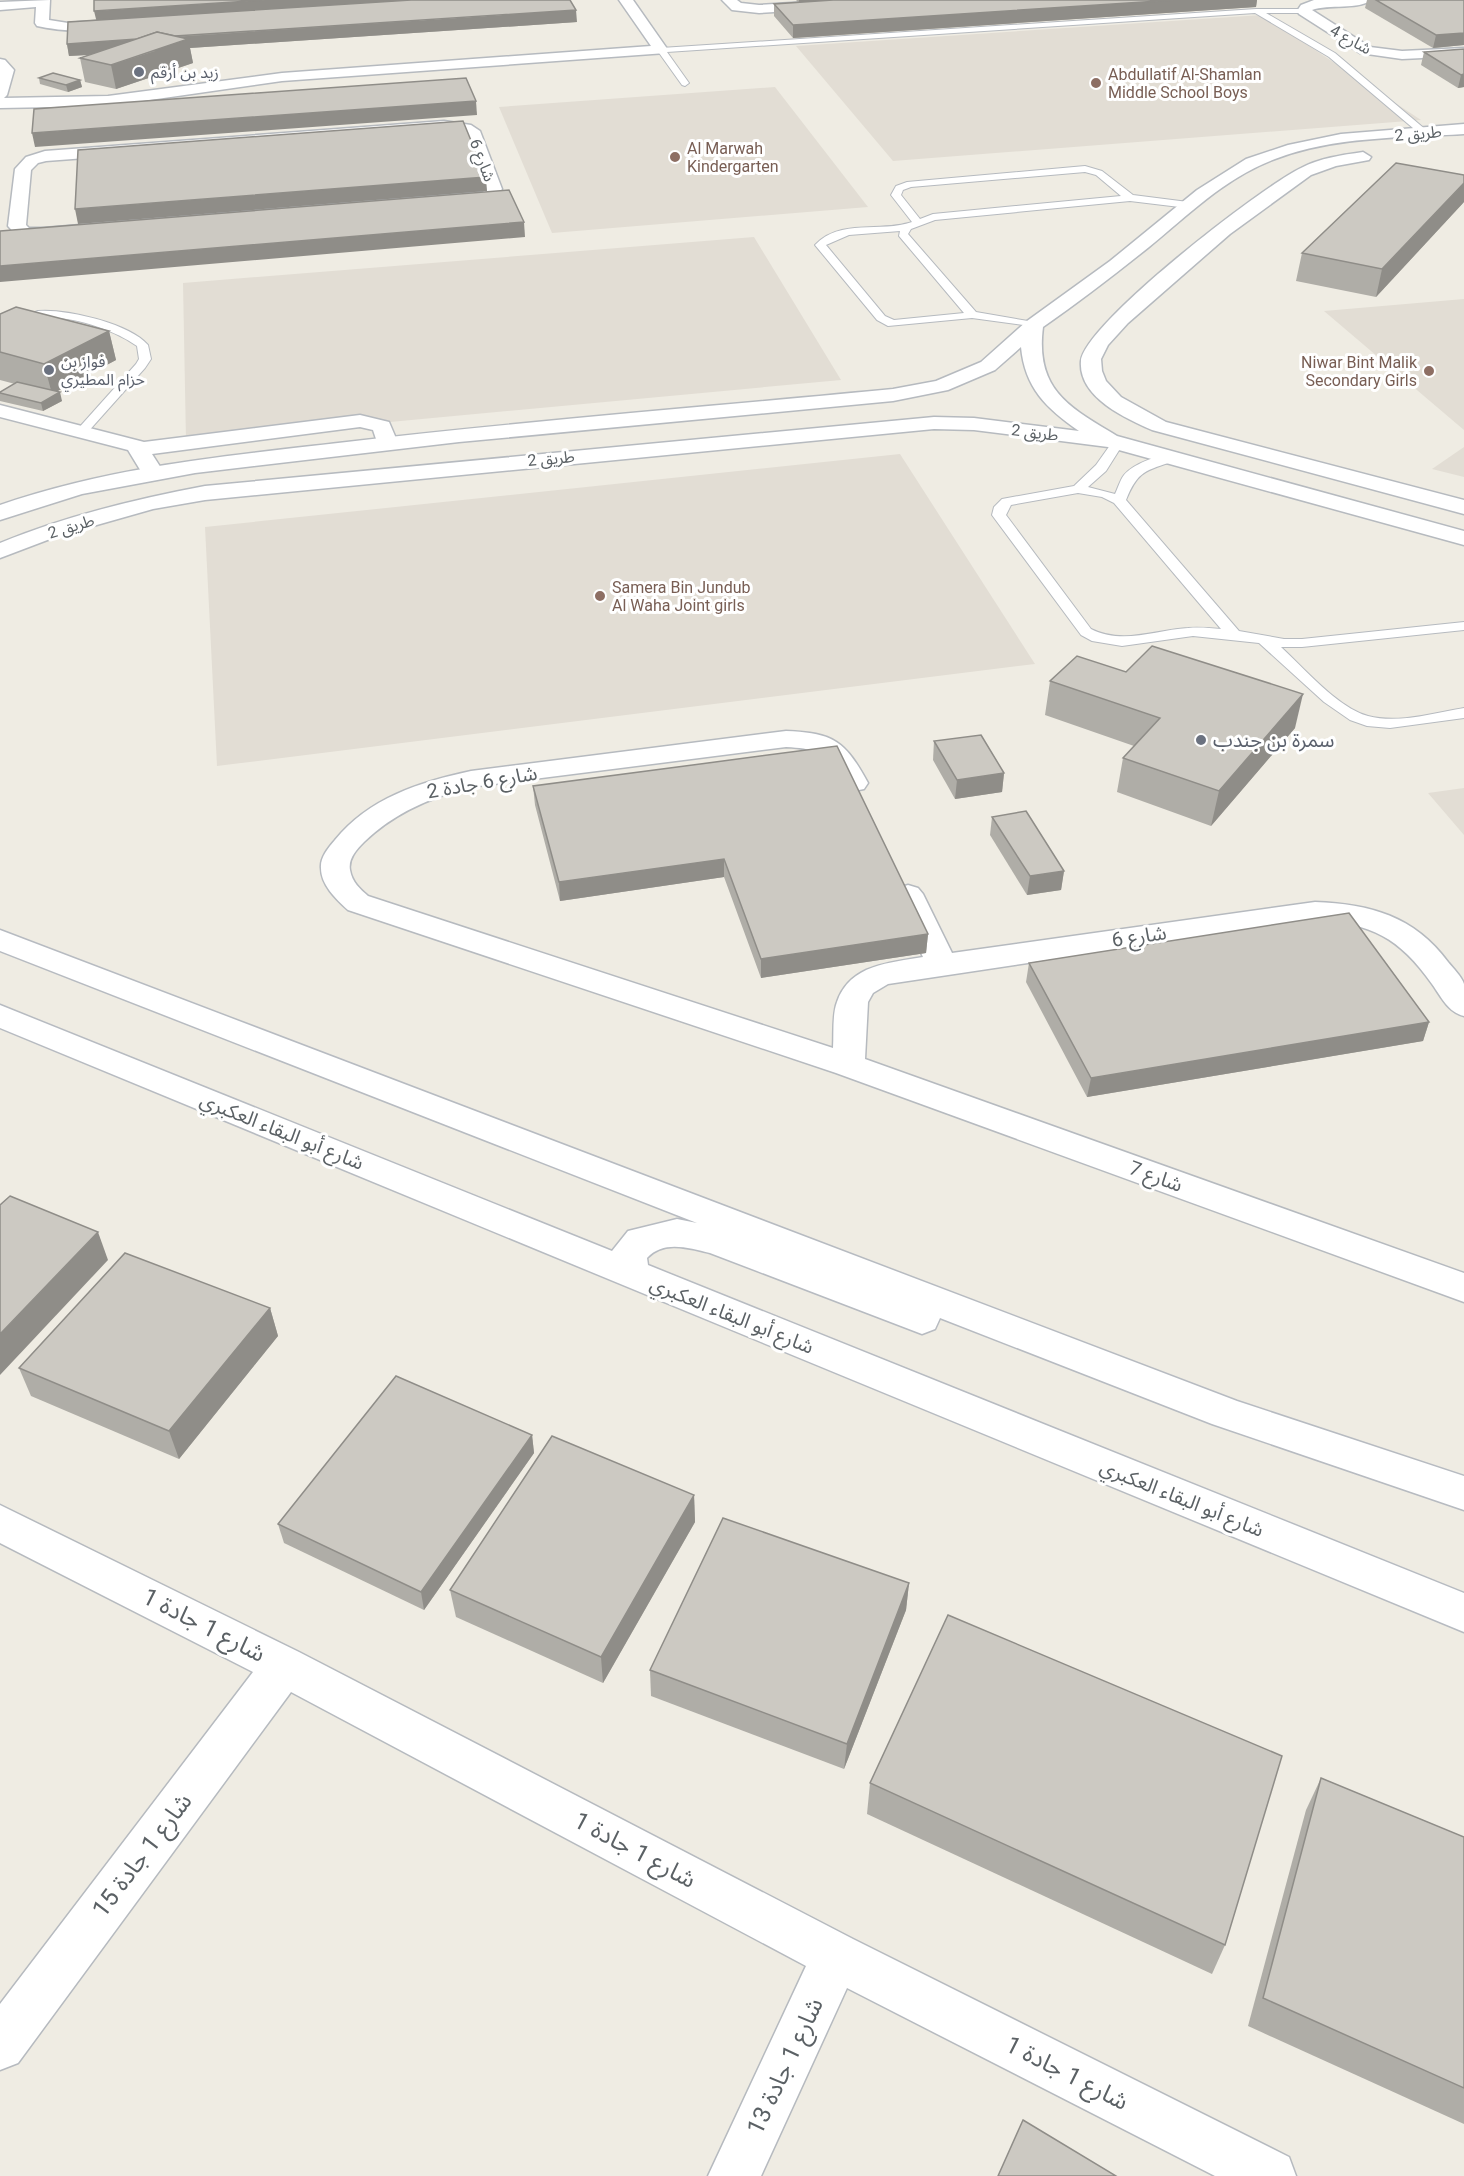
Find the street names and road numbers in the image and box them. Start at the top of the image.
street label: شارع 4 [1325,20,1375,61]
street label: طريق 2 [1394,122,1443,146]
street label: شارع 6 [463,136,499,185]
street label: طريق 2 [1010,420,1060,446]
street label: طريق 2 [527,447,576,471]
street label: طريق 2 [46,510,97,543]
street label: شارع 6 جادة 2 [425,760,540,806]
street label: شارع 6 [1110,920,1168,955]
street label: شارع أبو البقاء العكبري [195,1087,367,1178]
street label: شارع 7 [1125,1155,1186,1200]
street label: شارع أبو البقاء العكبري [645,1271,817,1362]
street label: شارع أبو البقاء العكبري [1095,1454,1267,1545]
street label: شارع 1 جادة 1 [137,1582,270,1671]
street label: شارع 1 جادة 15 [86,1788,200,1924]
street label: شارع 1 جادة 1 [568,1806,701,1896]
street label: شارع 1 جادة 13 [741,1993,832,2140]
street label: شارع 1 جادة 1 [1000,2030,1133,2119]

